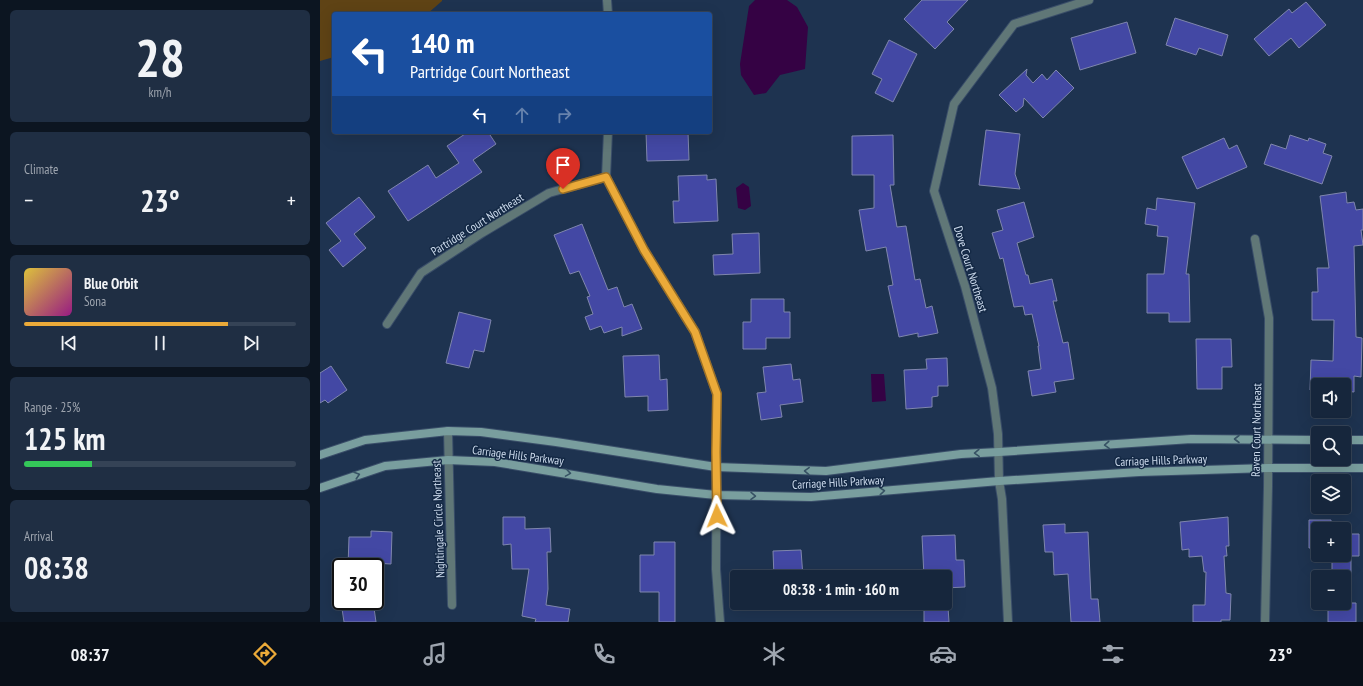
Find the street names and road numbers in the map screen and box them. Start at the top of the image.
street label: Partridge Court Northeast [428,189,527,259]
street label: Dove Court Northeast [951,224,991,315]
street label: Raven Court Northeast [1248,382,1264,477]
street label: Carriage Hills Parkway [471,442,565,468]
street label: Carriage Hills Parkway [1115,451,1208,469]
street label: Nightingale Circle Northeast [428,459,448,578]
street label: Carriage Hills Parkway [792,472,885,492]

